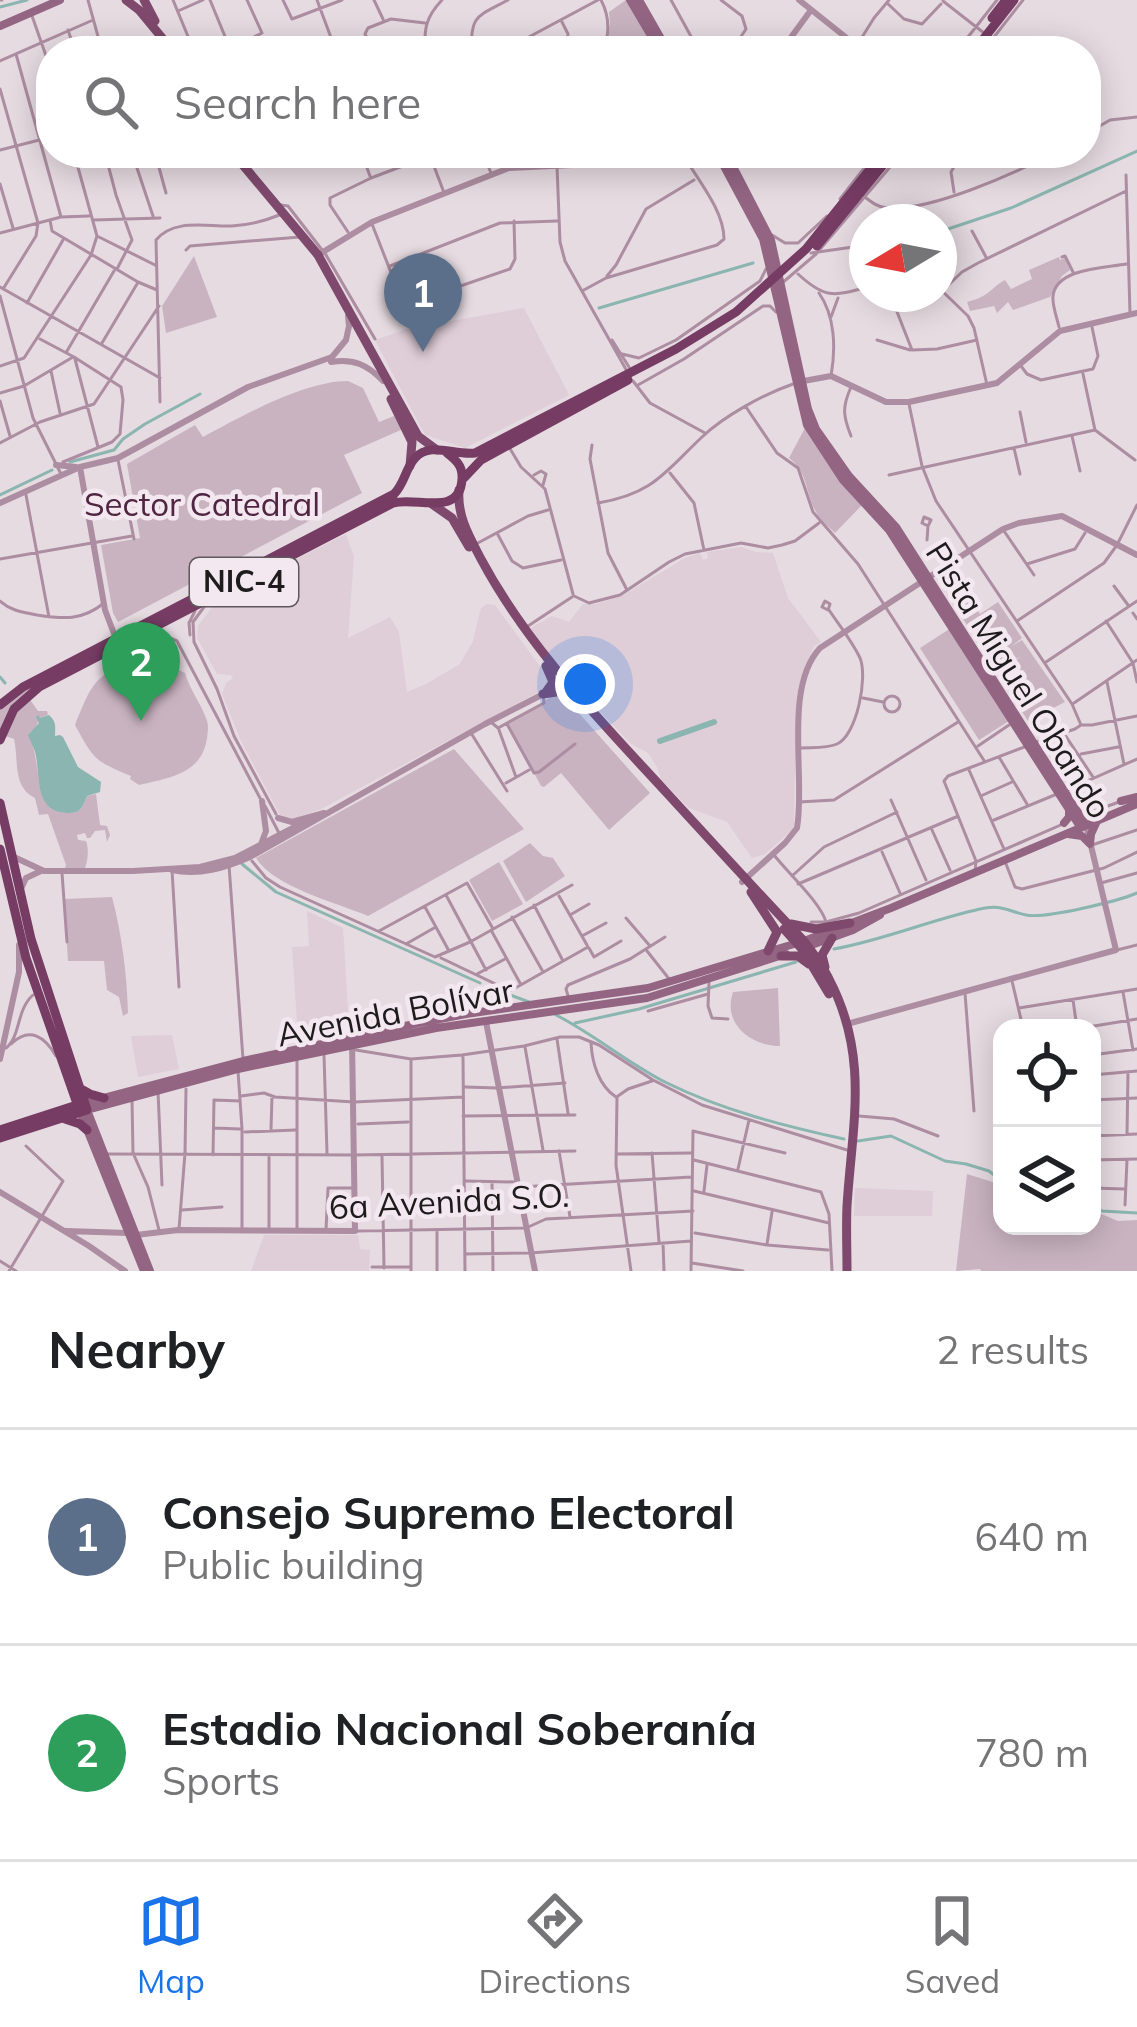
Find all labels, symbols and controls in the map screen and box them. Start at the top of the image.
search box [36,36,1101,168]
icon: search [78,69,144,135]
text: Search here [174,74,421,130]
north arrow [849,204,957,312]
pin: 1 [384,253,462,352]
park label: Sector Catedral [84,483,320,524]
street label: Pista Miguel Obando [918,534,1121,825]
road number: NIC-4 [190,558,298,606]
pin: 2 [102,622,180,721]
your location [555,654,615,714]
street label: Avenida Bolívar [273,968,517,1055]
map controls [993,1019,1101,1235]
button: locate [993,1019,1101,1127]
button: layers [993,1127,1101,1235]
street label: 6a Avenida S.O. [328,1174,570,1227]
text: Nearby [48,1317,225,1381]
text: 2 results [936,1325,1089,1374]
text: Consejo Supremo Electoral [162,1484,735,1540]
text: 1 [75,1512,99,1561]
text: 640 m [974,1512,1089,1561]
text: Public building [162,1540,425,1589]
text: Estadio Nacional Soberanía [162,1700,757,1756]
text: 2 [75,1728,99,1777]
text: 780 m [974,1728,1089,1777]
text: Sports [162,1756,280,1805]
tab: Map [137,1888,205,2001]
tab: Directions [479,1888,631,2001]
tab: Saved [905,1888,1000,2001]

